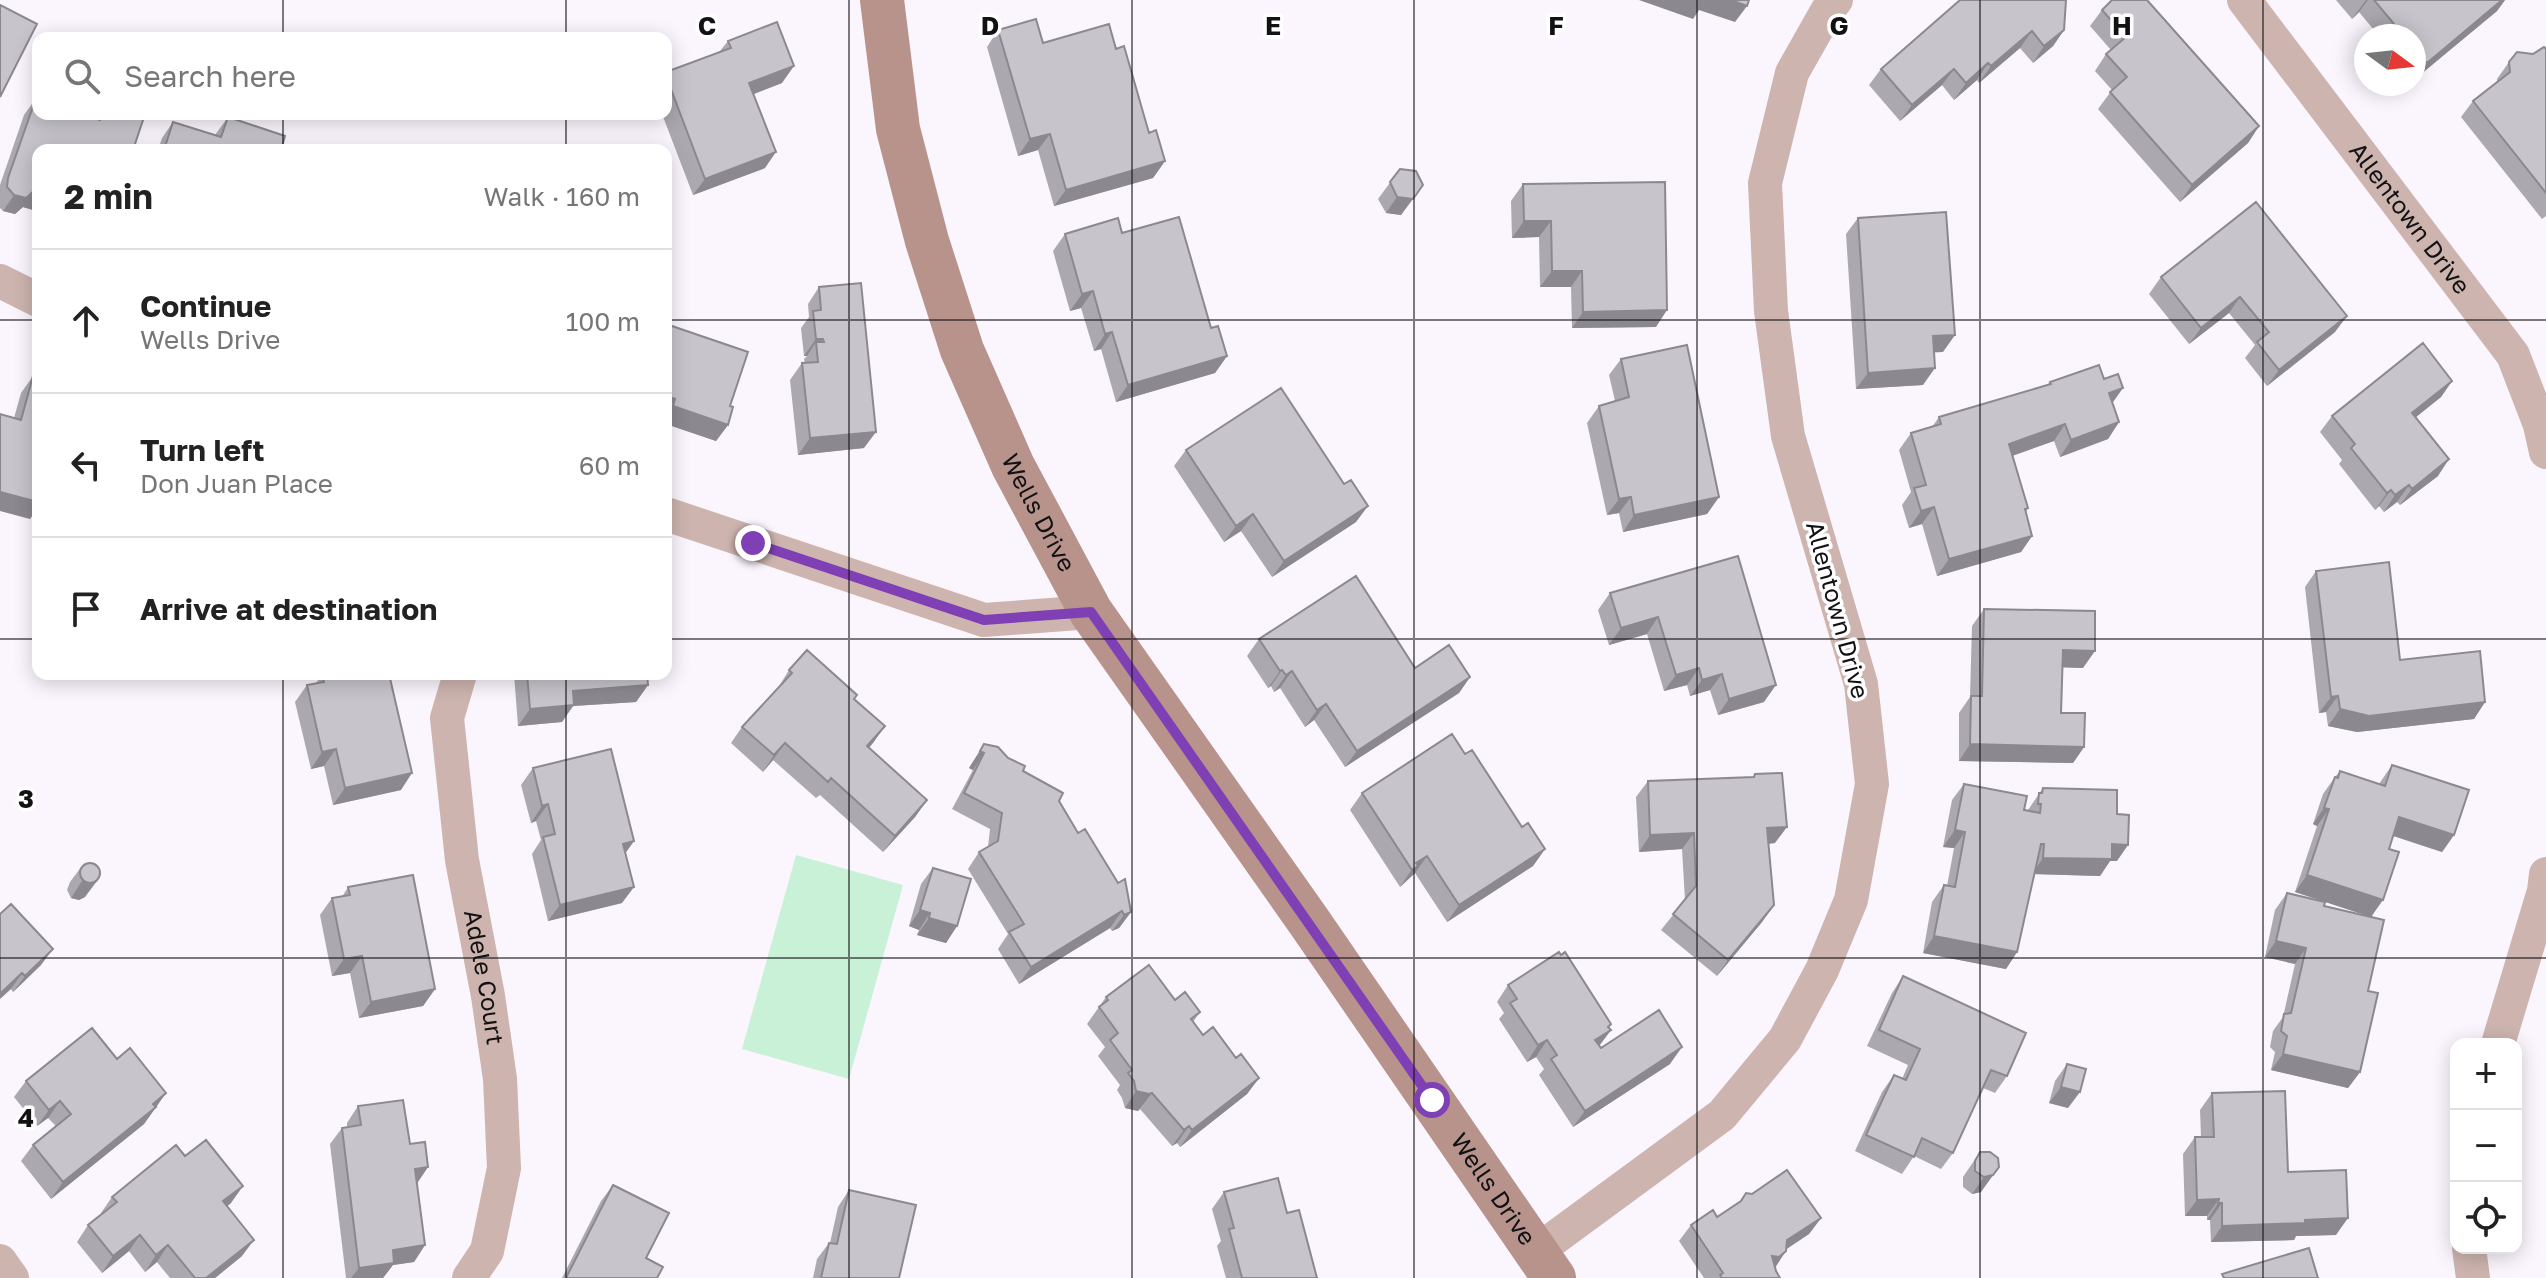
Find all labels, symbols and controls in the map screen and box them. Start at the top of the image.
text: C [698,10,716,41]
text: D [981,10,999,41]
text: E [1265,10,1281,41]
text: F [1548,10,1564,41]
text: G [1829,10,1849,41]
text: H [2112,10,2132,41]
north arrow [2354,24,2426,96]
search box [32,32,672,120]
icon: search [60,54,104,98]
text: Search here [124,58,296,94]
street label: Allentown Drive [2344,136,2477,299]
text: 2 min [64,176,153,216]
text: Walk · 160 m [484,181,640,212]
text: Continue [140,288,271,324]
icon: ahead [64,299,108,343]
text: 100 m [566,306,640,337]
text: Wells Drive [140,324,280,355]
text: Turn left [140,432,265,468]
icon: left [64,443,108,487]
street label: Wells Drive [996,449,1083,576]
text: 60 m [579,450,640,481]
text: Don Juan Place [140,468,333,499]
street label: Allentown Drive [1801,518,1876,702]
route end [735,525,771,561]
icon: arrive [64,587,108,631]
text: Arrive at destination [140,591,437,627]
text: 3 [18,783,34,814]
street label: Adele Court [459,907,511,1047]
map controls [2450,1038,2522,1254]
button: + [2450,1038,2522,1110]
route start [1414,1082,1450,1118]
text: 4 [18,1102,34,1133]
button: − [2450,1110,2522,1182]
street label: Wells Drive [1446,1127,1543,1250]
button: locate [2450,1182,2522,1254]

